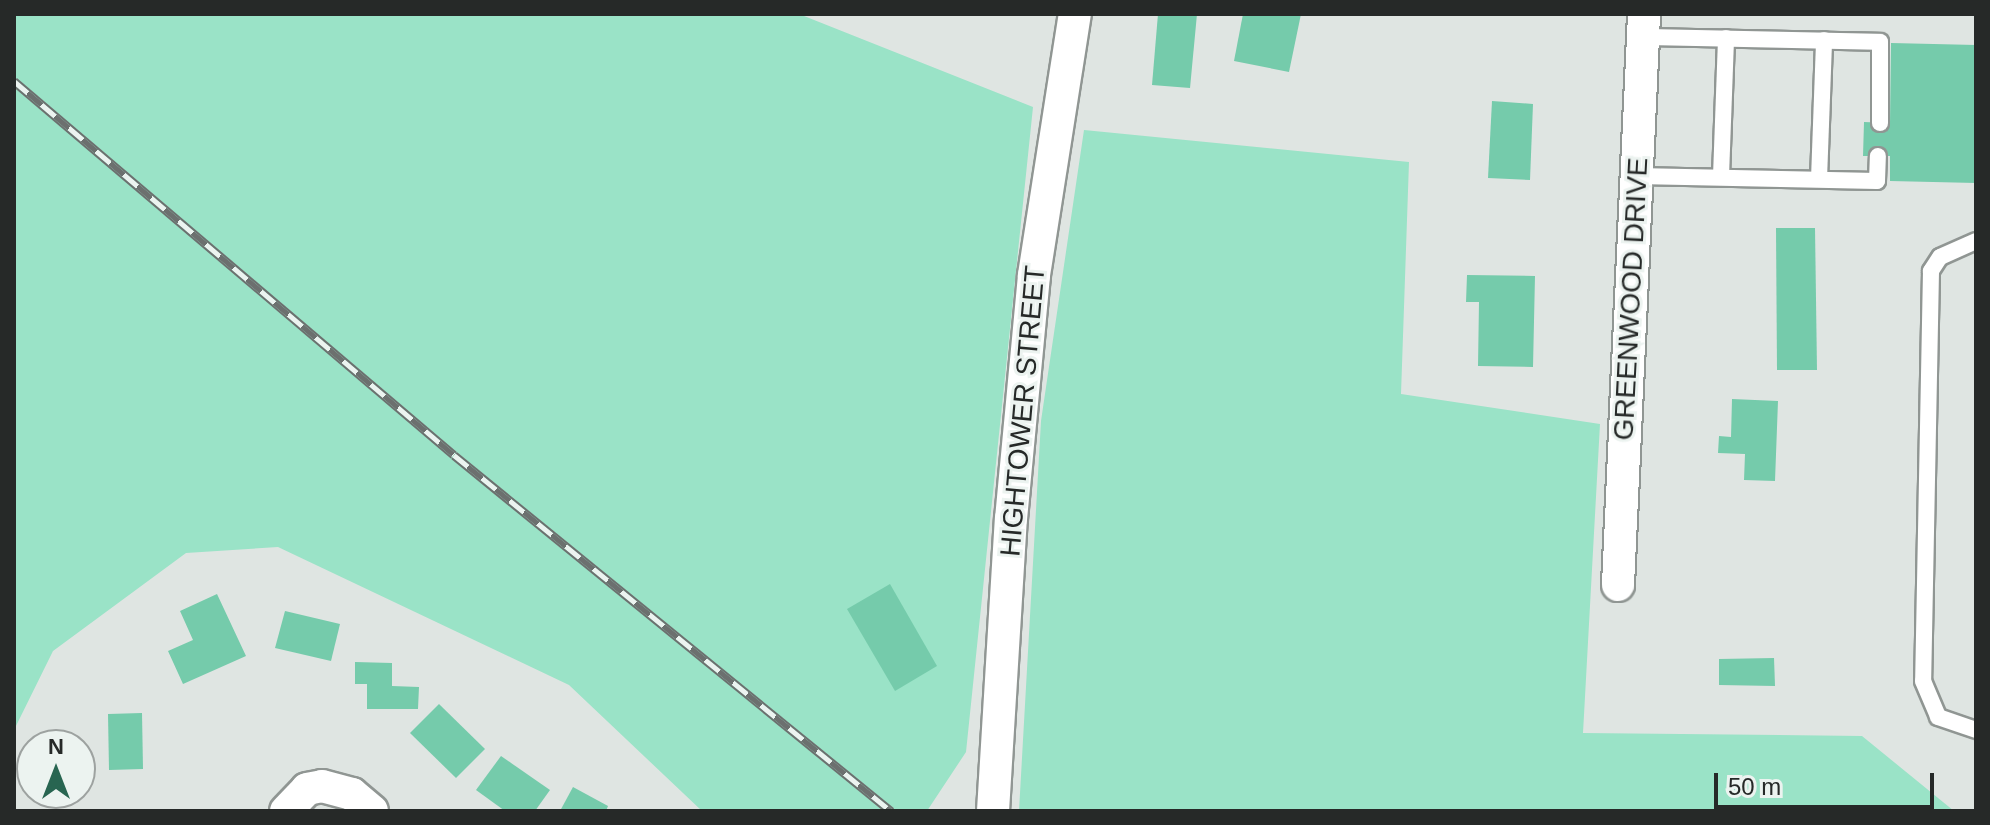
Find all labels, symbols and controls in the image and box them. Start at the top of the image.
street label: GREENWOOD DRIVE [1607,157,1655,441]
street label: HIGHTOWER STREET [994,264,1052,558]
north arrow [16,729,96,809]
text: N [48,734,64,759]
scale bar [1718,757,1938,807]
text: 50 m [1728,773,1781,800]

